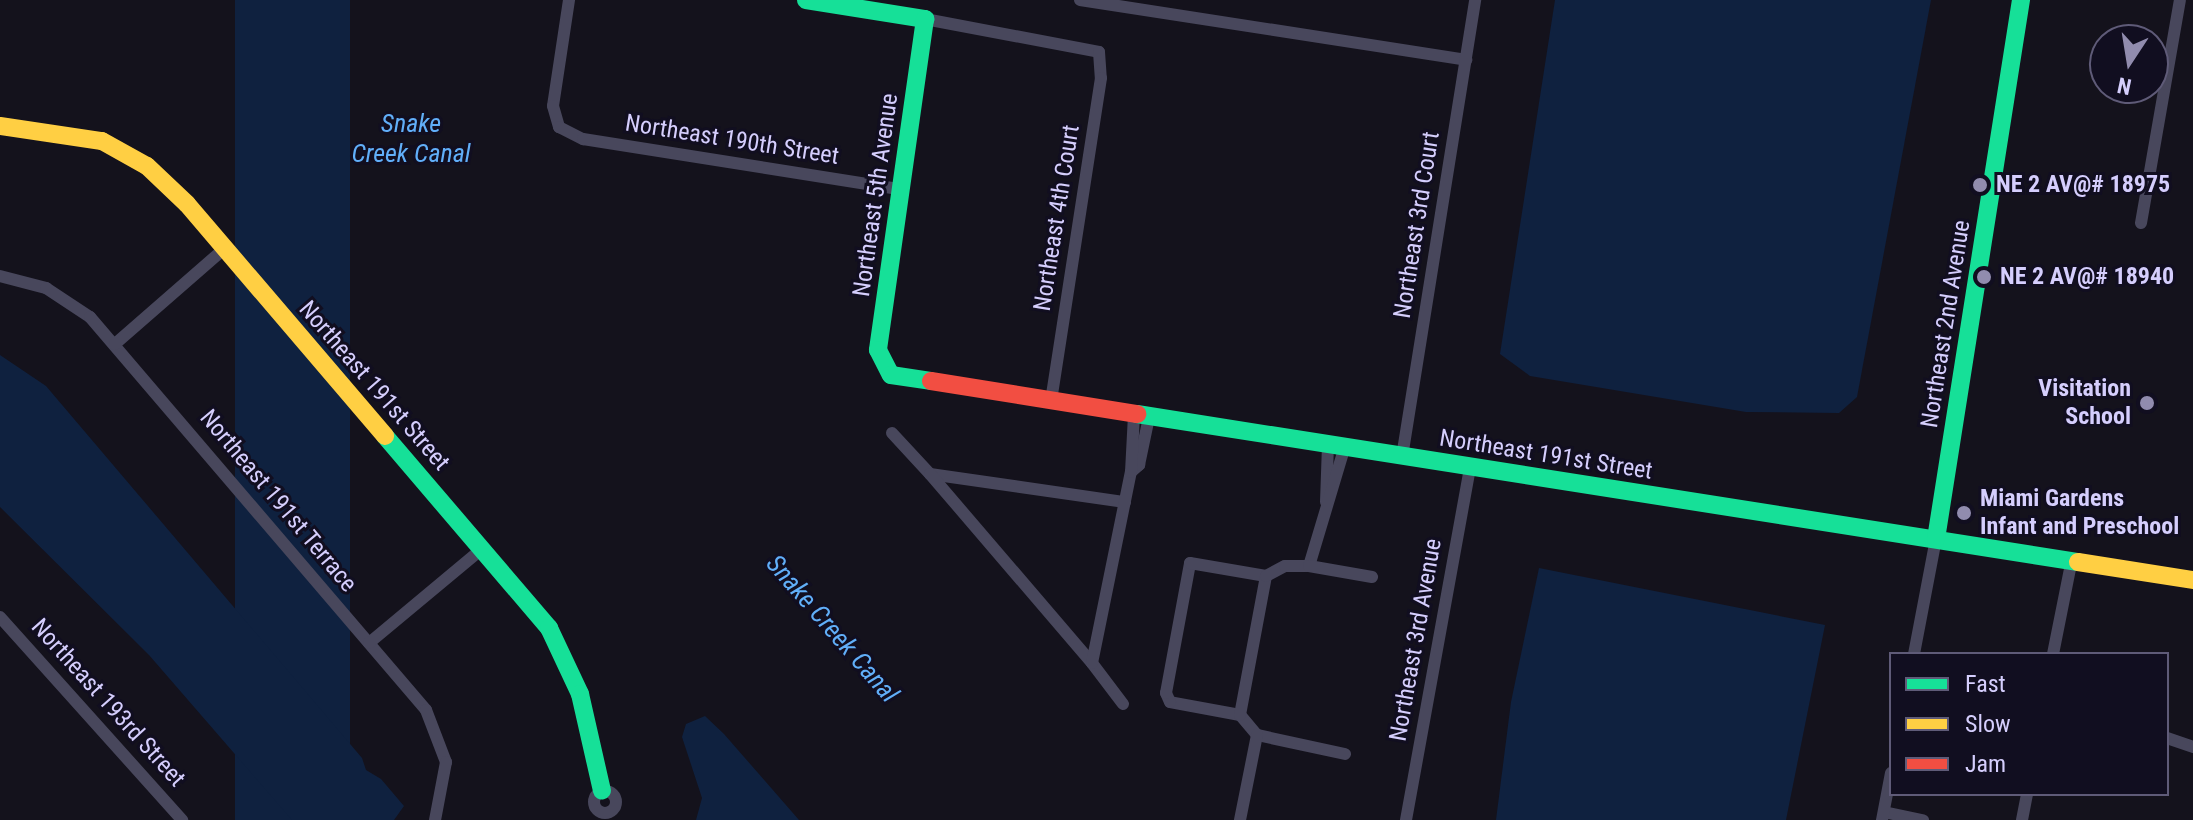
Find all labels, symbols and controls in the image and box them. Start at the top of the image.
north arrow [2089,24,2169,104]
text: N [2115,72,2134,100]
street label: Northeast 5th Avenue [847,92,905,298]
water label: Snake Creek Canal [351,108,471,170]
street label: Northeast 190th Street [623,109,841,171]
street label: Northeast 4th Court [1028,123,1086,313]
street label: Northeast 3rd Court [1388,130,1446,320]
place label: NE 2 AV@# 18975 [1996,171,2170,199]
marker: NE 2 AV@# 18975 [1971,176,1989,194]
street label: Northeast 2nd Avenue [1915,218,1977,430]
place label: NE 2 AV@# 18940 [2000,263,2174,291]
marker: NE 2 AV@# 18940 [1975,268,1993,286]
street label: Northeast 191st Street [293,295,455,477]
place label: Visitation School [2038,375,2131,431]
marker: Visitation School [2138,394,2156,412]
street label: Northeast 191st Terrace [193,404,363,598]
street label: Northeast 191st Street [1437,424,1655,486]
place label: Miami Gardens Infant and Preschool [1980,485,2179,541]
marker: Miami Gardens Infant and Preschool [1955,504,1973,522]
street label: Northeast 3rd Avenue [1384,536,1448,744]
water label: Snake Creek Canal [759,549,905,709]
street label: Northeast 193rd Street [25,613,191,793]
legend [1889,652,2169,796]
text: Fast [1965,670,2006,698]
text: Slow [1965,710,2011,738]
text: Jam [1965,750,2006,778]

